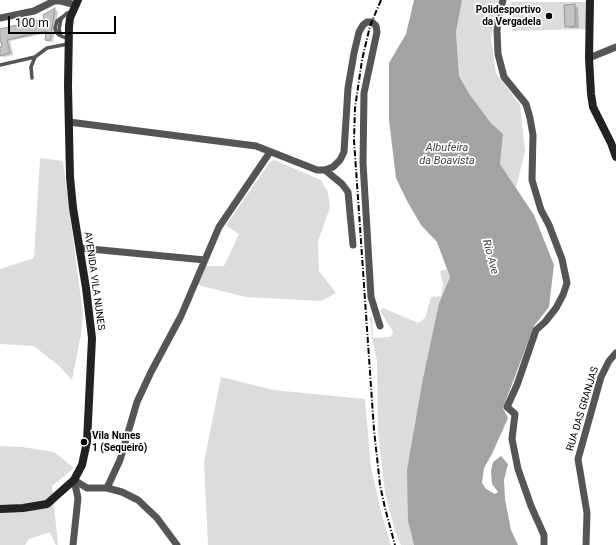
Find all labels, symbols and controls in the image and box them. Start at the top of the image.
place label: Polidesportivo da Vergadela [476,4,541,28]
scale bar [10,8,118,34]
marker: Polidesportivo da Vergadela [544,11,554,21]
text: 100 m [15,16,49,30]
water label: Albufeira da Boavista [419,141,475,167]
street label: AVENIDA VILA NUNES [81,231,107,331]
water label: Rio Ave [479,238,501,276]
street label: RUA DAS GRANJAS [564,365,602,453]
place label: Vila Nunes 1 (Sequeirô) [92,430,147,454]
marker: Vila Nunes 1 (Sequeirô) [79,437,89,447]

